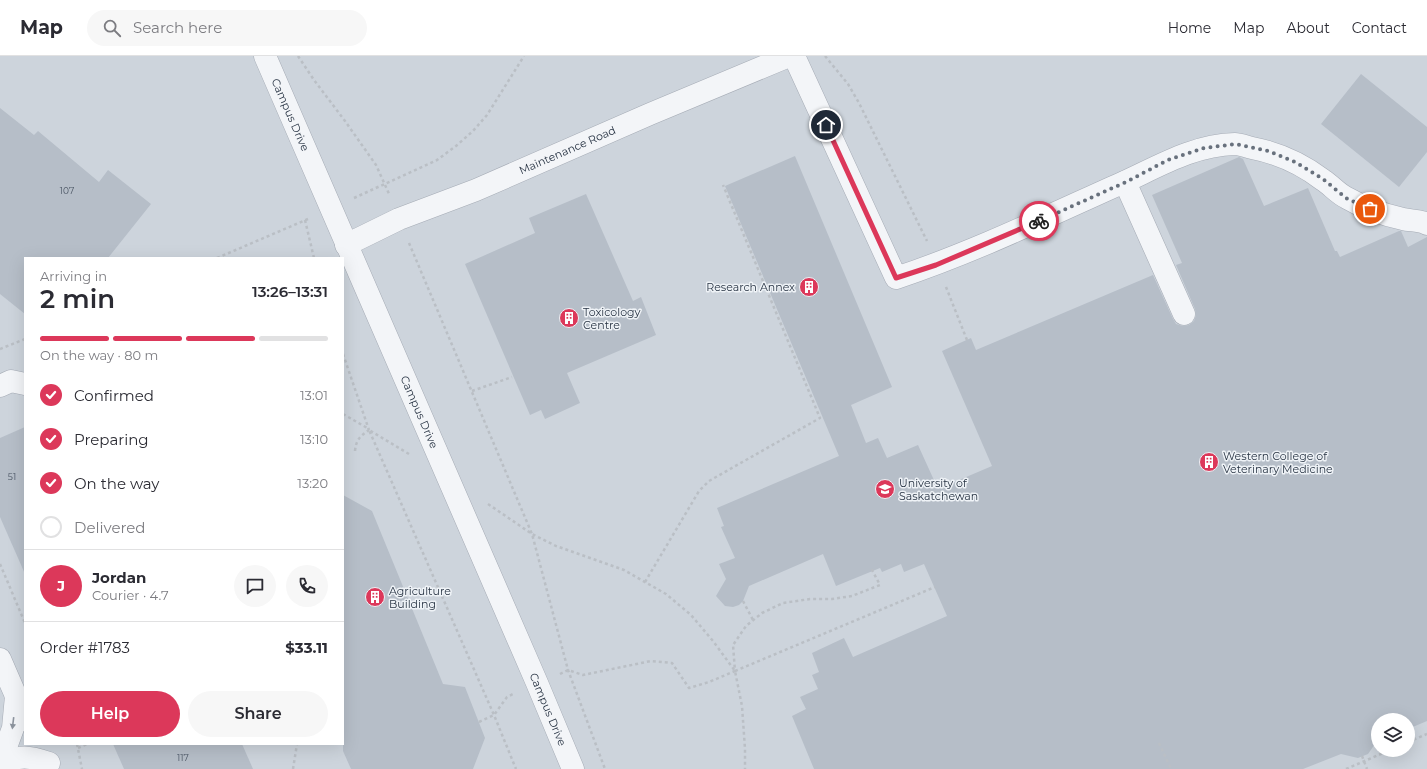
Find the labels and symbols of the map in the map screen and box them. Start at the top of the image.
street label: Campus Drive [269,76,313,154]
pin [809,108,843,142]
street label: Maintenance Road [517,123,618,177]
house number: 107 [60,185,74,196]
pin [1353,192,1387,226]
courier [1019,201,1059,241]
building icon: Research Annex [798,276,820,298]
place label: Research Annex [706,280,795,294]
place label: Toxicology Centre [583,305,641,332]
building icon: Toxicology Centre [558,307,580,329]
street label: Campus Drive [397,373,441,451]
place label: Western College of Veterinary Medicine [1223,449,1333,476]
building icon: Western College of Veterinary Medicine [1198,451,1220,473]
house number: 51 [8,471,16,482]
place label: University of Saskatchewan [899,476,978,503]
school or university icon: University of Saskatchewan [874,478,896,500]
place label: Agriculture Building [389,584,451,611]
building icon: Agriculture Building [364,586,386,608]
street label: Campus Drive [526,671,570,748]
one-way arrow [10,717,17,729]
house number: 117 [177,752,189,763]

